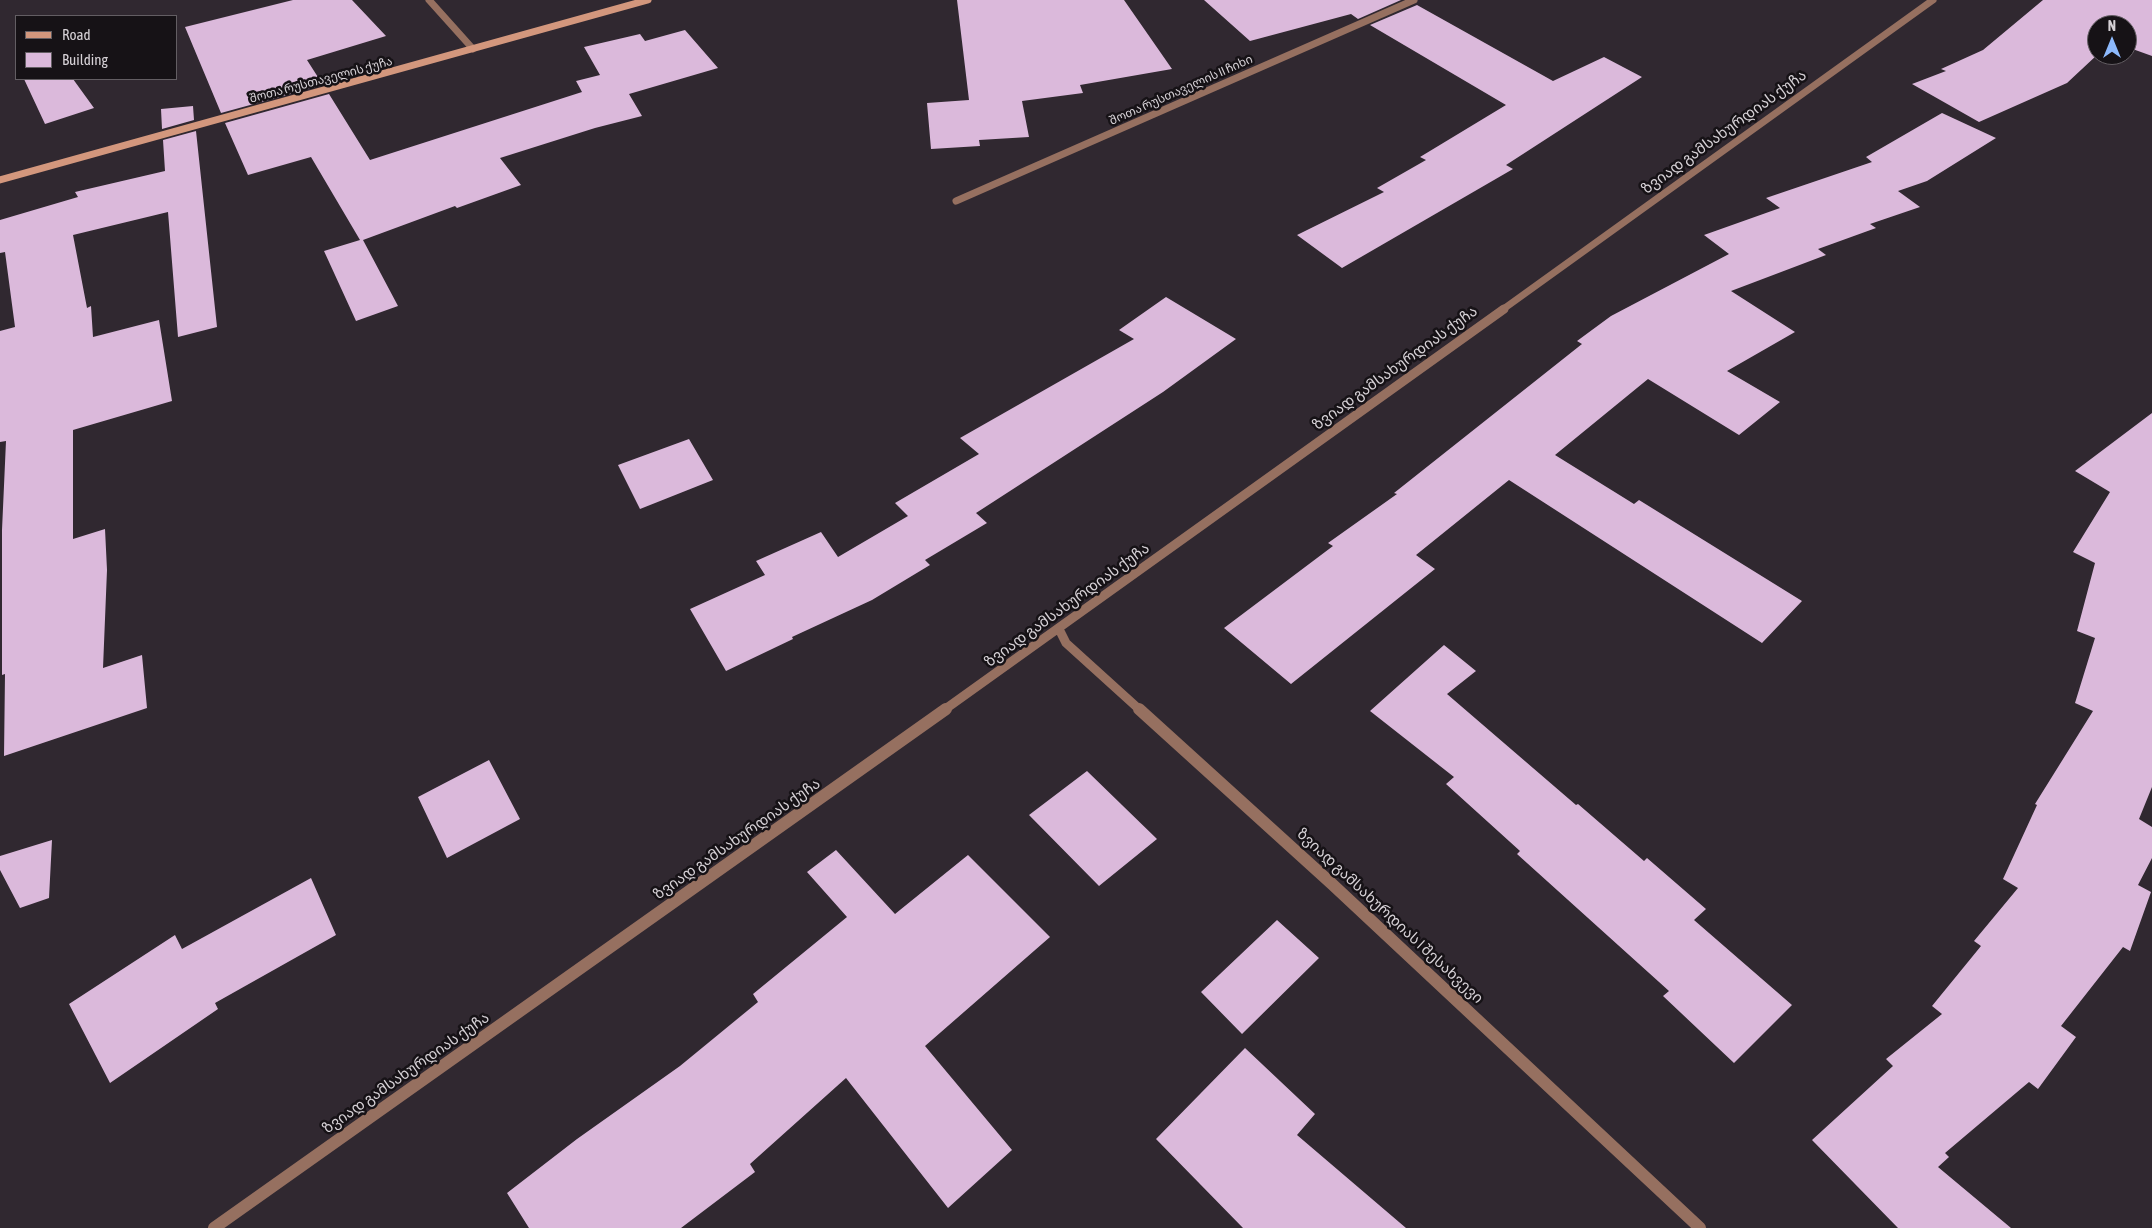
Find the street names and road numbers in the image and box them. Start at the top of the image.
street label: შოთა რუსთაველის II ჩიხი [1107,52,1255,128]
street label: შოთა რუსთაველის ქუჩა [248,54,394,106]
street label: ზვიად გამსახურდიას ქუჩა [1638,66,1810,198]
street label: ზვიად გამსახურდიას ქუჩა [1309,302,1481,434]
street label: ზვიად გამსახურდიას ქუჩა [981,539,1153,671]
street label: ზვიად გამსახურდიას ქუჩა [650,774,824,904]
street label: ზვიად გამსახურდიას I შესახვევი [1293,825,1487,1007]
street label: ზვიად გამსახურდიას ქუჩა [319,1008,493,1138]

